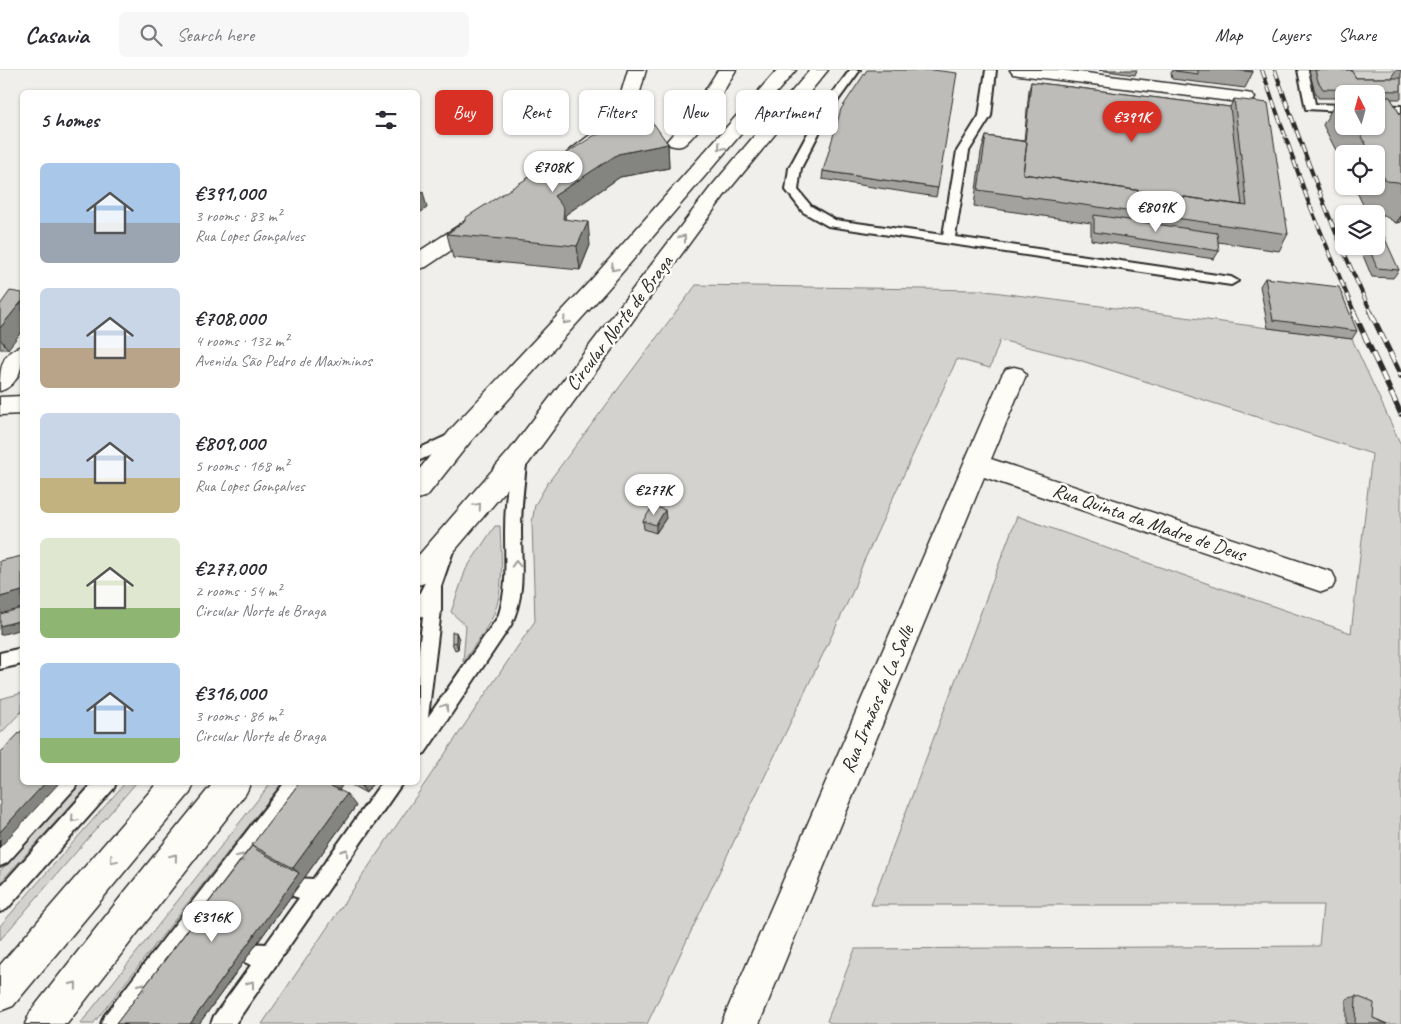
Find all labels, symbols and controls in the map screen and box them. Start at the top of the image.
search box [119,12,469,57]
text: Casavia [25,20,89,50]
icon: search [137,21,165,49]
text: Search here [177,23,254,47]
text: Map [1215,24,1243,46]
text: Layers [1271,24,1310,46]
text: Share [1338,24,1376,46]
north arrow [1335,85,1385,135]
map controls [1335,85,1385,255]
chip: Buy [435,90,493,135]
chip: Rent [503,90,569,135]
chip: Filters [579,90,654,135]
chip: New [664,90,726,135]
chip: Apartment [736,90,838,135]
pin: €391K [1097,100,1167,143]
icon: filters [372,106,400,134]
text: 5 homes [40,107,99,133]
text: €391K [1114,107,1150,127]
one-way arrow [718,141,727,150]
button: locate [1335,145,1385,195]
pin: €708K [518,150,588,193]
text: €708K [535,157,571,177]
text: €391,000 [195,180,265,206]
icon: home [80,183,140,243]
pin: €809K [1121,190,1191,233]
text: €809K [1138,197,1174,217]
button: layers [1335,205,1385,255]
text: 3 rooms · 83 m² [195,206,281,226]
text: Rua Lopes Gonçalves [195,226,305,246]
one-way arrow [677,235,685,244]
street label: Circular Norte de Braga [560,249,679,396]
one-way arrow [611,263,620,272]
text: €708,000 [195,305,265,331]
icon: home [80,308,140,368]
one-way arrow [563,316,572,325]
text: 4 rooms · 132 m² [195,331,289,351]
text: Avenida São Pedro de Maximinos [195,351,372,371]
text: €809,000 [195,430,265,456]
icon: home [80,433,140,493]
text: 5 rooms · 168 m² [195,456,289,476]
pin: €277K [619,474,689,516]
text: Rua Lopes Gonçalves [195,476,305,496]
street label: Rua Quinta da Madre de Deus [1049,477,1251,567]
text: €277K [636,480,672,500]
one-way arrow [472,503,481,512]
text: €277,000 [195,555,265,581]
icon: home [80,558,140,618]
one-way arrow [511,560,521,568]
text: 2 rooms · 54 m² [195,581,281,601]
text: Circular Norte de Braga [195,601,326,621]
street label: Rua Irmãos de La Salle [835,620,920,776]
text: €316,000 [195,680,266,706]
icon: home [80,683,140,743]
one-way arrow [439,703,448,712]
text: 3 rooms · 86 m² [195,706,281,726]
text: Circular Norte de Braga [195,726,326,746]
one-way arrow [71,813,80,822]
one-way arrow [339,848,348,858]
one-way arrow [235,853,244,863]
one-way arrow [110,854,119,863]
one-way arrow [169,854,178,863]
pin: €316K [177,900,247,943]
text: €316K [193,907,231,927]
one-way arrow [68,981,77,991]
one-way arrow [245,981,253,990]
one-way arrow [136,982,145,991]

